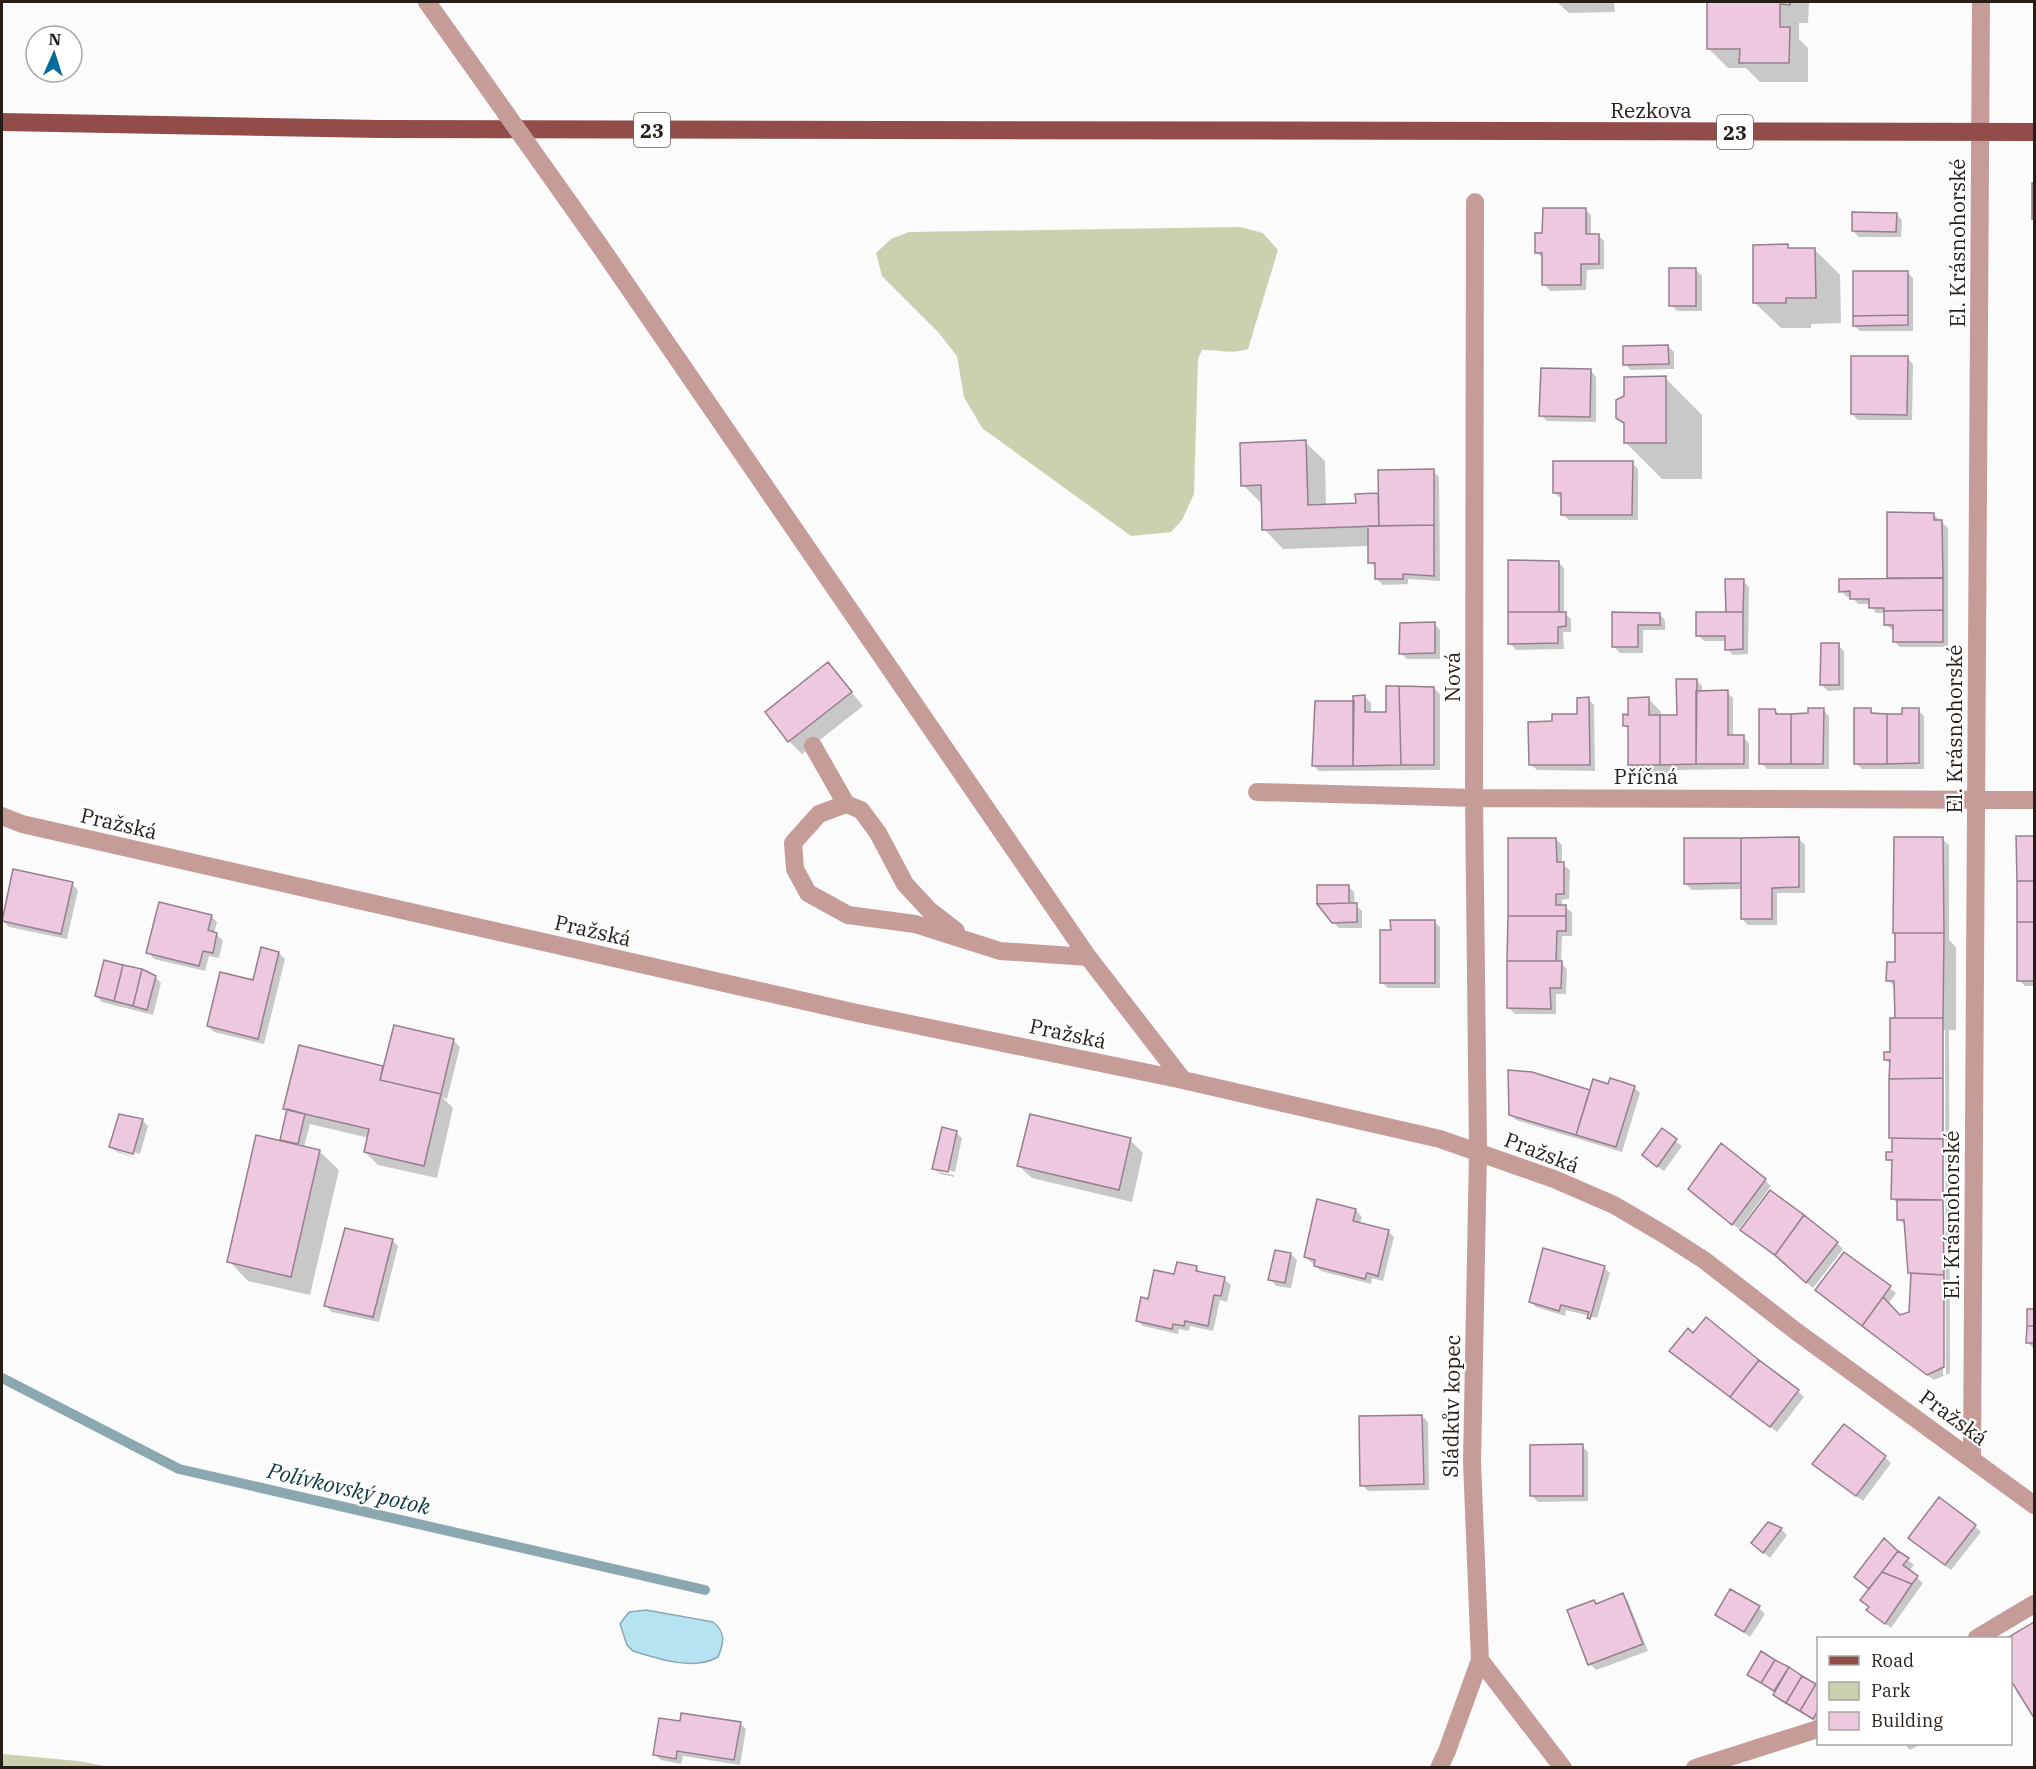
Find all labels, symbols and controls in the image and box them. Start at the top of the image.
north arrow [24,24,84,84]
text: N [48,29,62,49]
street label: Rezkova [1610,96,1692,124]
road number: 23 [634,113,670,147]
road number: 23 [1717,115,1753,149]
street label: El. Krásnohorské [1943,158,1971,328]
street label: El. Krásnohorské [1940,644,1968,814]
street label: Nová [1438,652,1466,702]
street label: Příčná [1614,762,1678,790]
street label: Pražská [78,801,160,845]
street label: Pražská [552,908,634,952]
street label: Pražská [1027,1011,1109,1055]
street label: Pražská [1501,1125,1583,1179]
street label: El. Krásnohorské [1937,1130,1965,1300]
street label: Sládkův kopec [1436,1334,1466,1478]
street label: Pražská [1914,1383,1994,1451]
water label: Polívkovský potok [264,1455,434,1521]
legend [1817,1637,2012,1745]
text: Road [1871,1649,1914,1672]
text: Park [1871,1679,1911,1702]
text: Building [1871,1709,1943,1732]

